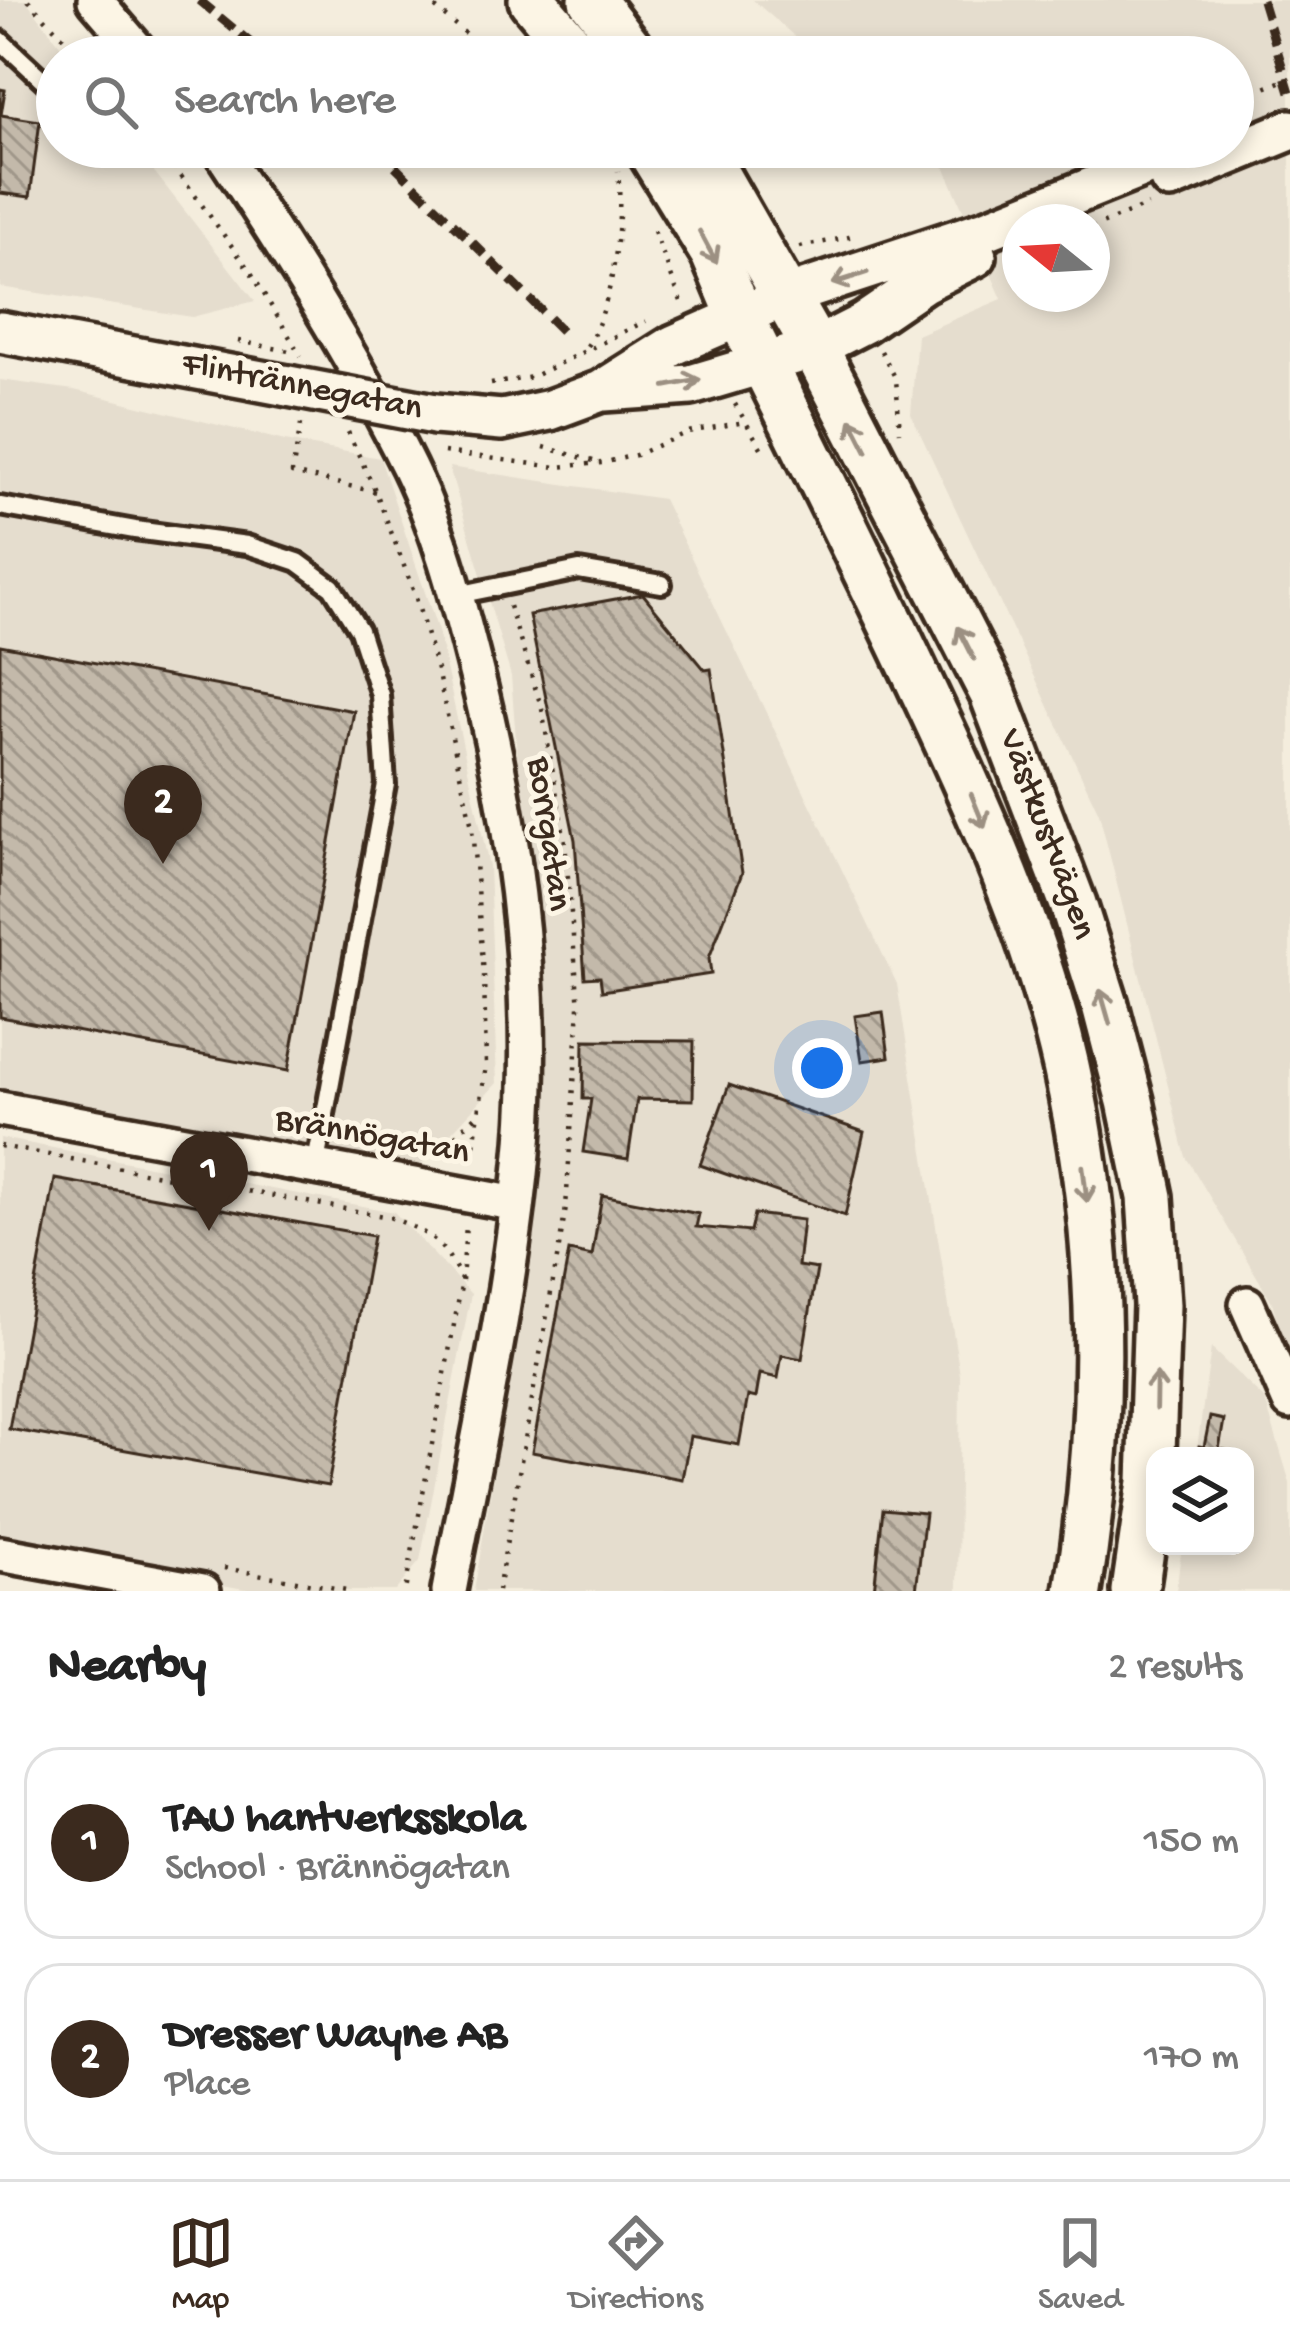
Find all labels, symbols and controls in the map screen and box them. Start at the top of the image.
search box [36,36,1254,168]
icon: search [78,69,144,135]
text: Search here [174,76,396,129]
north arrow [1002,204,1110,312]
one-way arrow [698,229,721,265]
one-way arrow [832,268,870,290]
street label: Flintrännegatan [177,343,426,432]
one-way arrow [663,371,702,393]
one-way arrow [847,417,870,453]
one-way arrow [954,626,977,661]
street label: Västkustvägen [987,723,1104,945]
street label: Borrgatan [515,753,579,914]
pin: 2 [124,765,202,864]
one-way arrow [968,791,990,828]
one-way arrow [1093,989,1115,1027]
your location [792,1038,852,1098]
street label: Brännögatan [271,1100,472,1176]
pin: 1 [170,1132,248,1231]
one-way arrow [1075,1164,1097,1203]
one-way arrow [1145,1372,1168,1411]
map controls [1146,1447,1254,1555]
button: layers [1146,1447,1254,1555]
text: Nearby [48,1639,206,1699]
text: 2 results [1108,1646,1242,1692]
text: TAU hantverksskola [165,1794,525,1847]
text: 1 [82,1820,98,1866]
text: 150 m [1144,1820,1239,1866]
text: School · Brännögatan [165,1847,510,1893]
text: Dresser Wayne AB [165,2010,507,2063]
text: 2 [80,2036,100,2082]
text: 170 m [1144,2036,1239,2082]
text: Place [165,2063,250,2109]
tab: Map [168,2210,234,2320]
tab: Directions [569,2210,703,2320]
tab: Saved [1038,2210,1122,2320]

